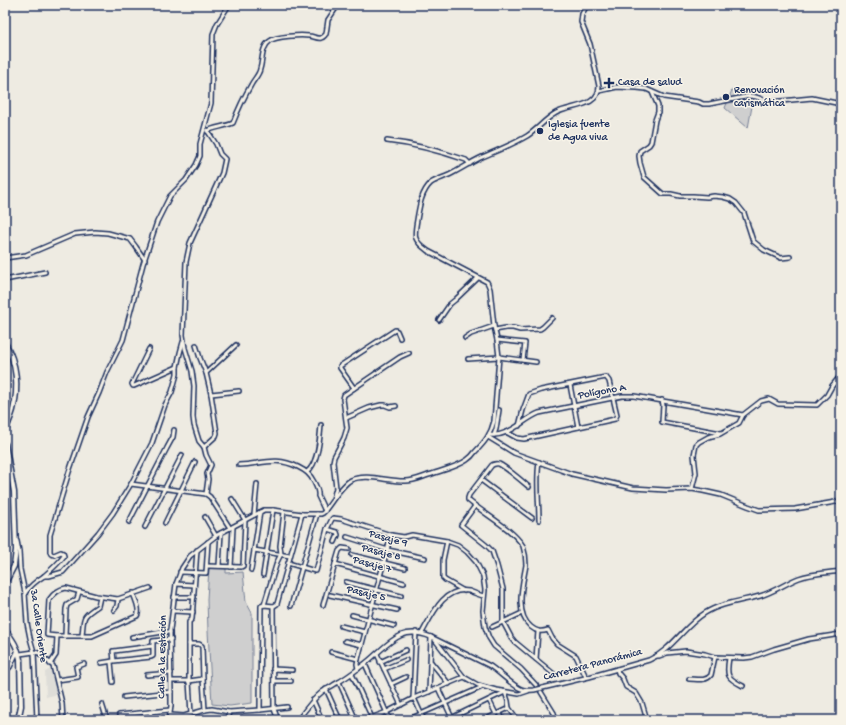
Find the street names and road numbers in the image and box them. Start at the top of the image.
street label: Polígono A [576,382,627,402]
street label: Pasaje 9 [366,528,409,550]
street label: Pasaje 8 [359,542,402,564]
street label: Pasaje 7 [350,554,393,576]
street label: Pasaje 5 [344,583,387,604]
street label: 3a Calle Oriente [27,588,49,664]
street label: Calle a la Estación [156,614,170,699]
street label: Carretera Panorámica [542,646,644,684]

